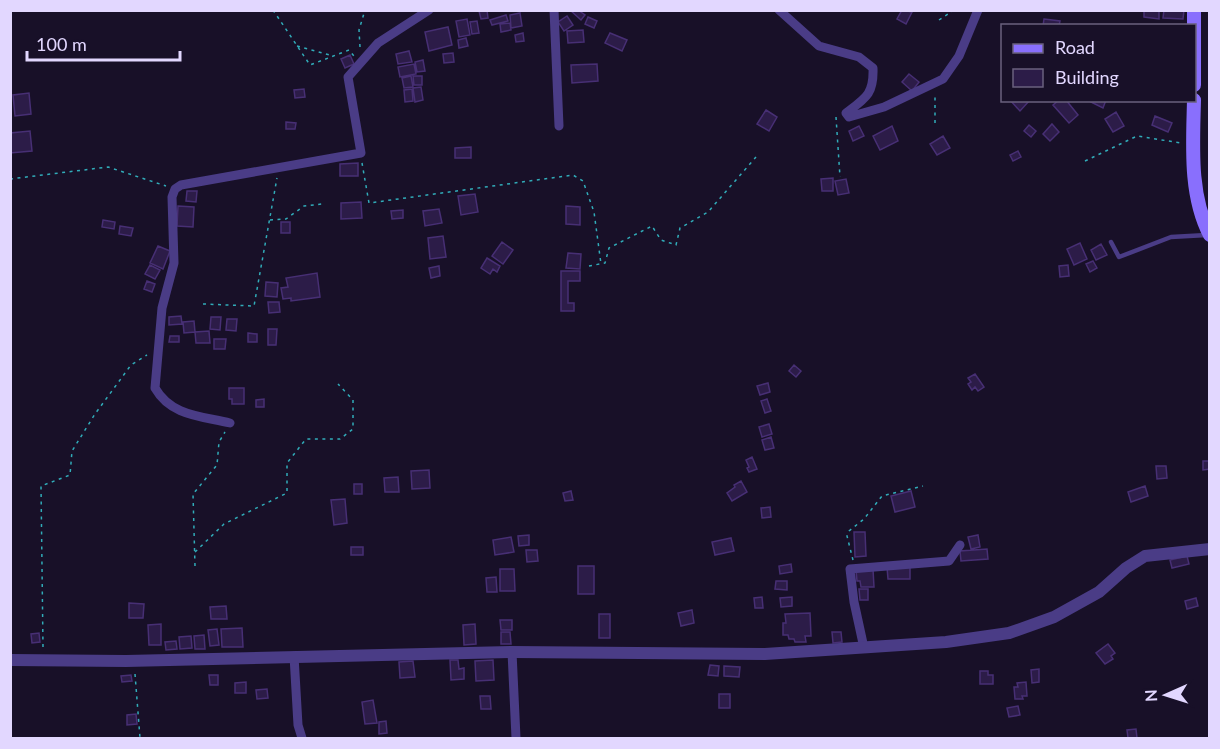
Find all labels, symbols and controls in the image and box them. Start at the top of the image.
scale bar [27,24,180,62]
legend [1001,24,1196,102]
text: 100 m [36,33,87,55]
text: Road [1055,36,1095,58]
text: Building [1055,66,1119,88]
north arrow [1136,665,1196,725]
text: N [1141,689,1160,702]

